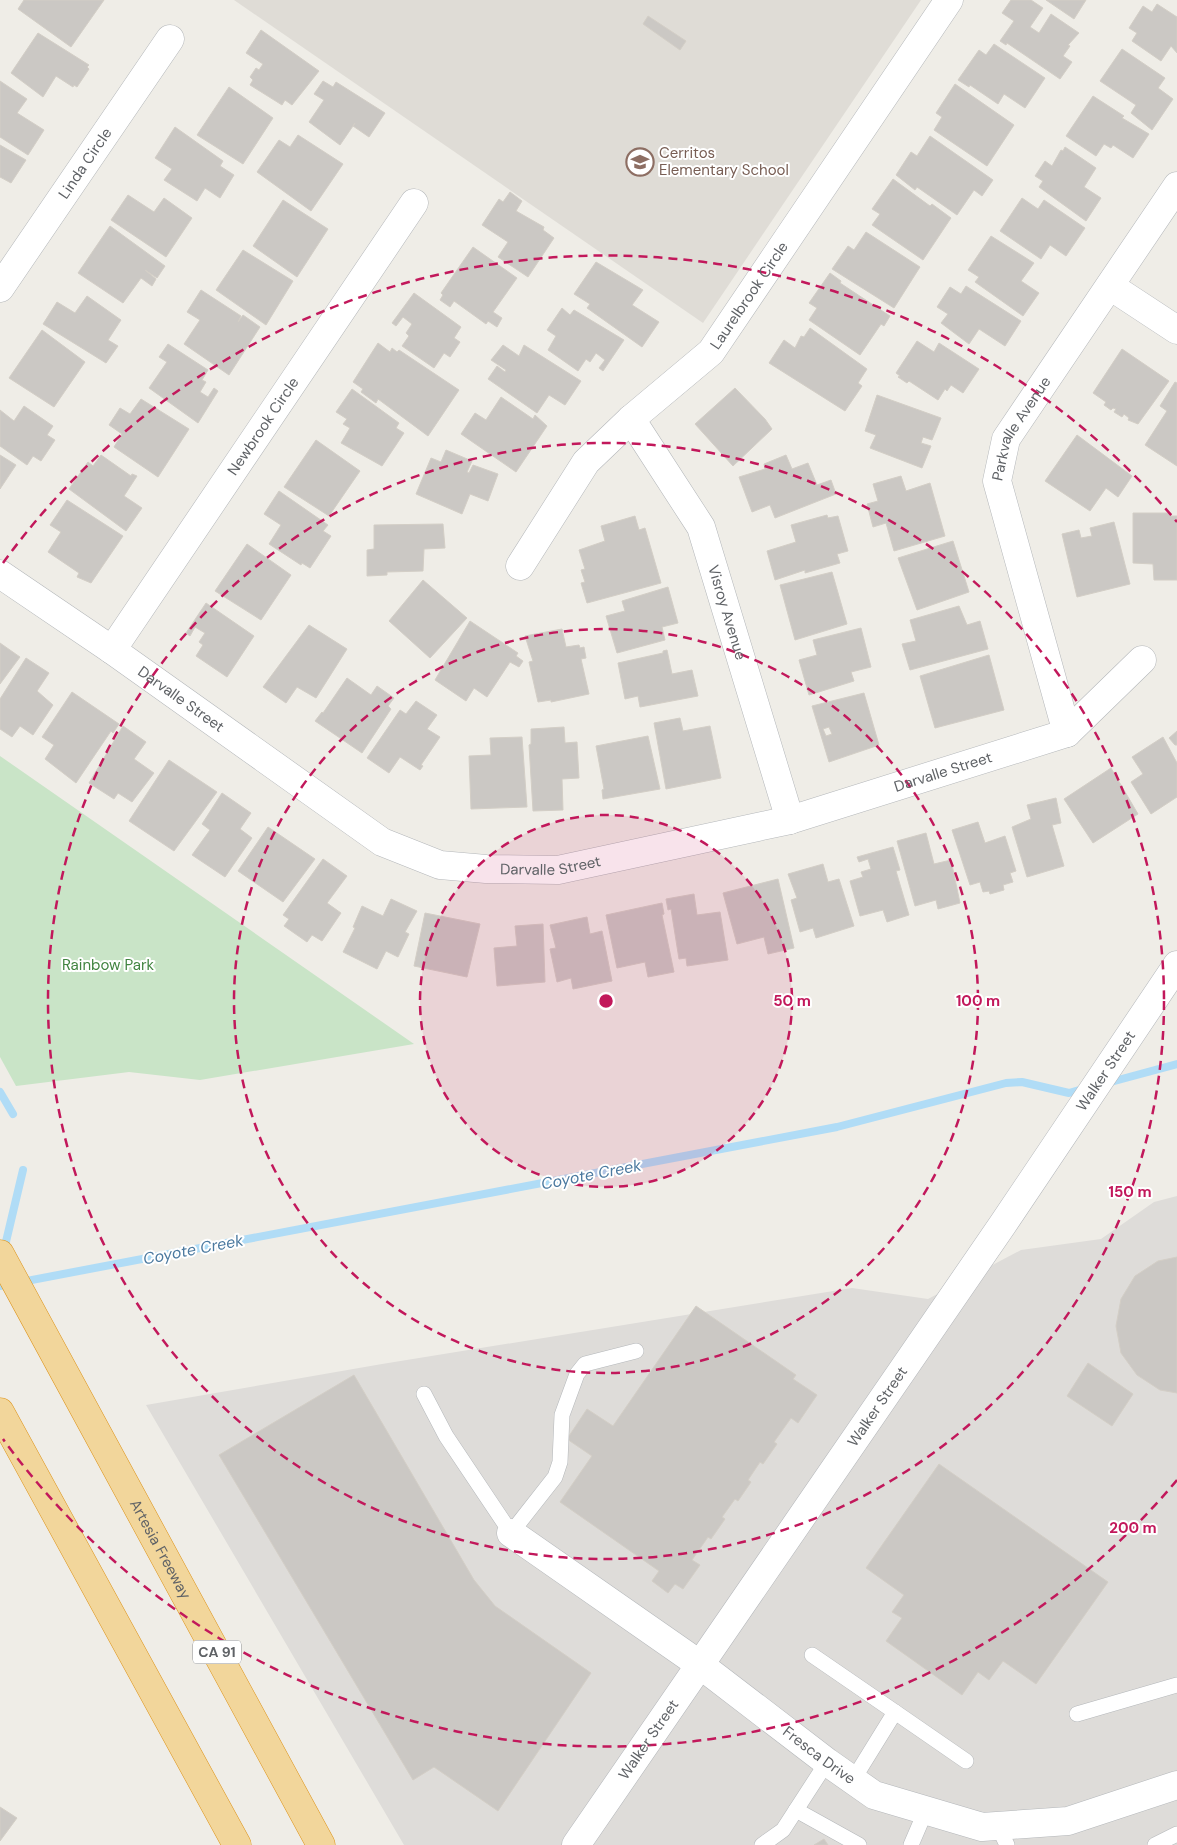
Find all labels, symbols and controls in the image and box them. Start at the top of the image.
street label: Linda Circle [54,124,116,203]
place label: Cerritos Elementary School [659,143,789,180]
school or university icon: Cerritos Elementary School [625,147,655,177]
street label: Laurelbrook Circle [706,238,793,353]
street label: Newbrook Circle [223,373,303,479]
street label: Parkvalle Avenue [987,373,1055,482]
street label: Visroy Avenue [703,563,751,662]
street label: Darvalle Street [134,661,228,737]
street label: Darvalle Street [892,747,995,797]
street label: Darvalle Street [500,851,603,880]
park label: Rainbow Park [62,955,155,975]
text: 50 m [773,991,811,1011]
text: 100 m [956,991,1000,1011]
centre of rings [597,992,615,1010]
street label: Walker Street [1072,1027,1140,1115]
water label: Coyote Creek [539,1154,644,1194]
text: 150 m [1109,1182,1152,1202]
water label: Coyote Creek [141,1229,246,1269]
street label: Walker Street [843,1363,912,1451]
street label: Artesia Freeway [125,1496,196,1603]
text: 200 m [1109,1518,1157,1538]
road number: CA 91 [193,1640,241,1664]
street label: Walker Street [614,1695,683,1784]
street label: Fresca Drive [779,1722,859,1789]

